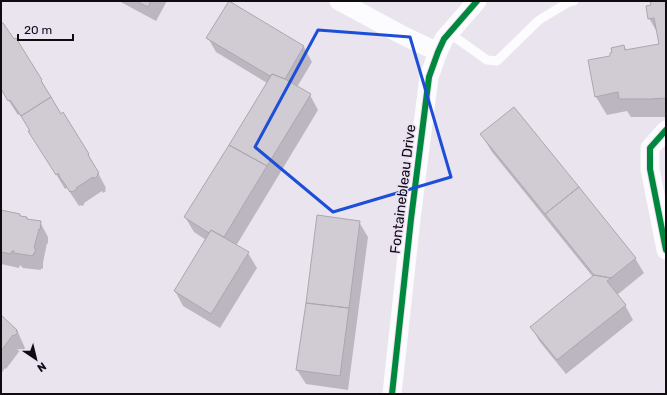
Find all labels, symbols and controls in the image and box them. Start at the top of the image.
scale bar [18,16,73,42]
text: 20 m [24,23,52,37]
street label: Fontainebleau Drive [387,123,419,255]
north arrow [16,339,56,379]
text: N [34,359,48,374]

